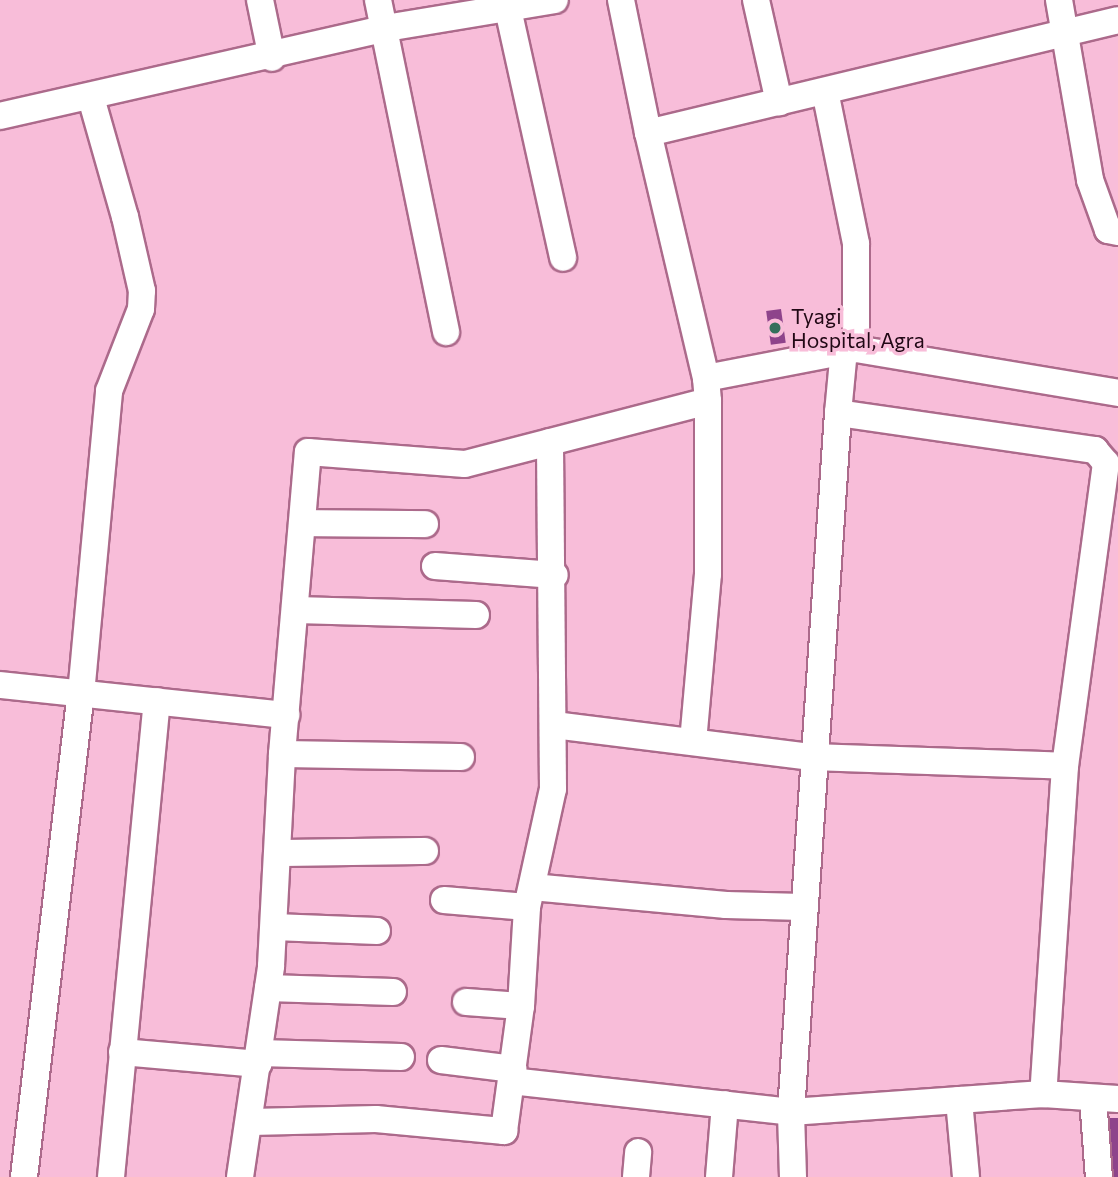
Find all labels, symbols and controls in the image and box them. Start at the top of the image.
place label: Tyagi Hospital, Agra [791,303,925,353]
marker: Tyagi Hospital, Agra [765,318,785,338]

